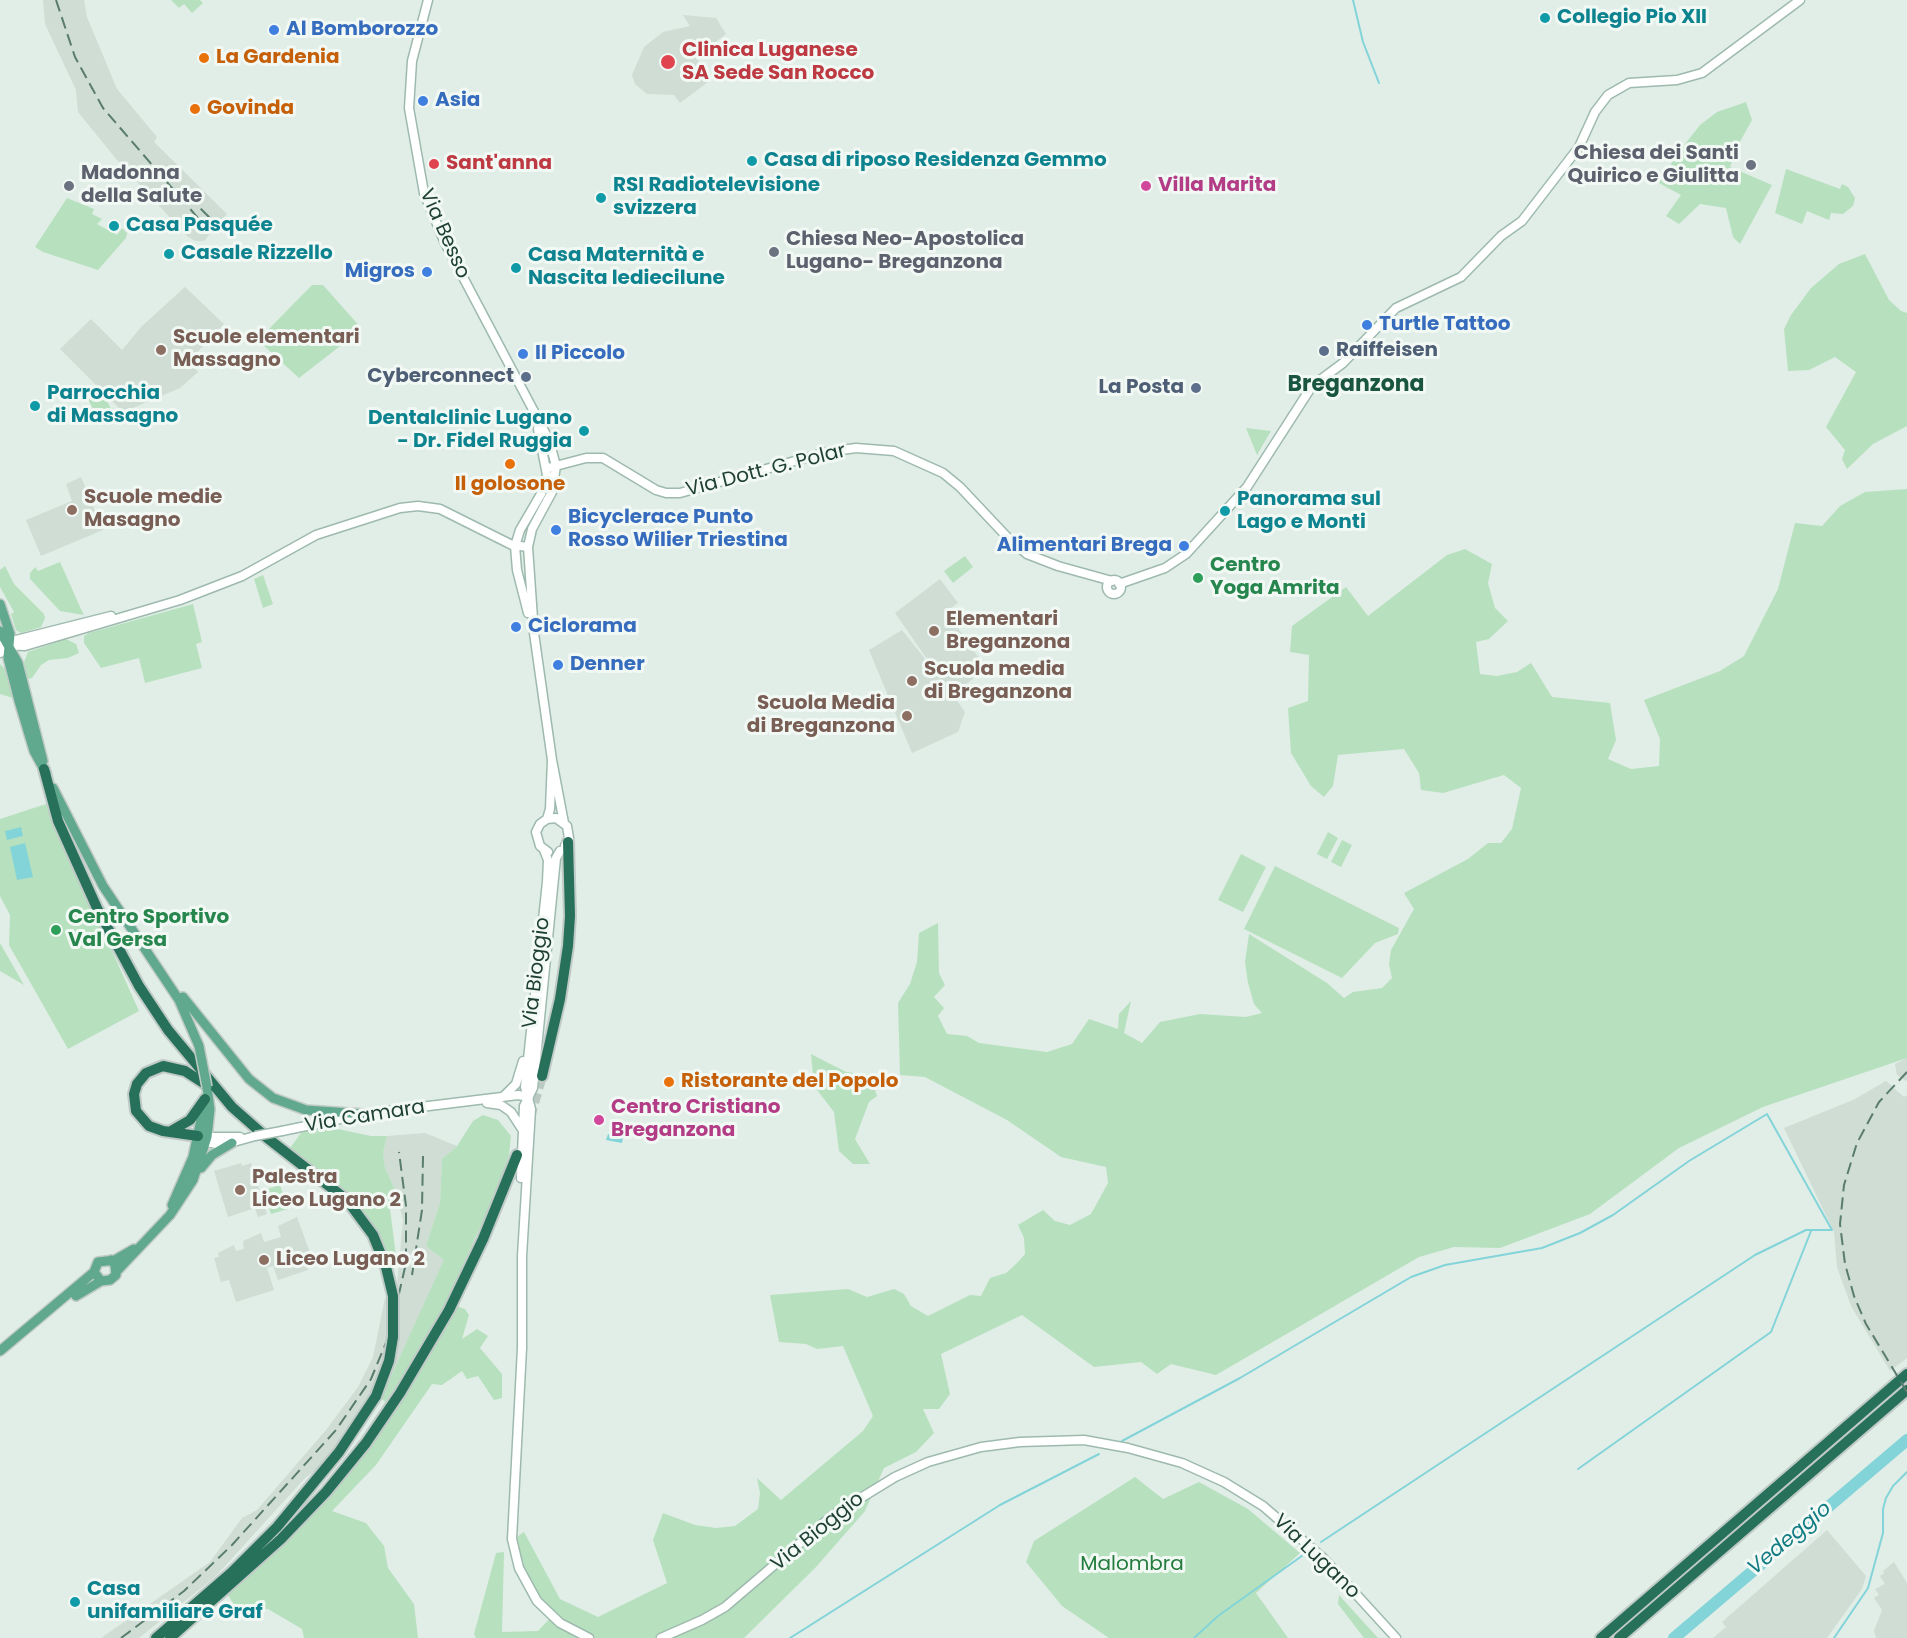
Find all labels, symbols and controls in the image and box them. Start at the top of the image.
place label: Collegio Pio XII [1557,6,1707,30]
marker: Collegio Pio XII [1538,11,1552,25]
place label: Al Bomborozzo [286,18,438,42]
marker: Al Bomborozzo [267,23,281,37]
place label: Clinica Luganese SA Sede San Rocco [682,39,874,86]
place label: La Gardenia [216,46,340,70]
marker: La Gardenia [197,51,211,65]
marker: Clinica Luganese SA Sede San Rocco [659,53,677,71]
place label: Asia [435,89,480,113]
marker: Asia [416,94,430,108]
place label: Govinda [207,97,294,121]
marker: Govinda [188,102,202,116]
place label: Chiesa dei Santi Quirico e Giulitta [1568,142,1739,189]
place label: Casa di riposo Residenza Gemmo [764,149,1107,173]
place label: Sant'anna [446,152,552,176]
marker: Casa di riposo Residenza Gemmo [745,154,759,168]
marker: Sant'anna [427,157,441,171]
marker: Chiesa dei Santi Quirico e Giulitta [1744,158,1758,172]
place label: Madonna della Salute [81,162,202,209]
place label: RSI Radiotelevisione svizzera [613,174,820,221]
place label: Villa Marita [1158,174,1276,198]
marker: Madonna della Salute [62,179,76,193]
marker: Villa Marita [1139,179,1153,193]
street label: Via Besso [414,185,474,283]
marker: RSI Radiotelevisione svizzera [594,191,608,205]
place label: Casa Pasquée [126,214,273,238]
marker: Casa Pasquée [107,219,121,233]
place label: Chiesa Neo-Apostolica Lugano- Breganzona [786,228,1024,275]
place label: Casale Rizzello [181,242,333,266]
place label: Casa Maternità e Nascita lediecilune [528,244,725,291]
marker: Chiesa Neo-Apostolica Lugano- Breganzona [767,245,781,259]
marker: Casale Rizzello [162,247,176,261]
place label: Migros [345,260,415,284]
marker: Casa Maternità e Nascita lediecilune [509,261,523,275]
marker: Migros [420,265,434,279]
place label: Turtle Tattoo [1379,313,1511,337]
marker: Turtle Tattoo [1360,318,1374,332]
place label: Scuole elementari Massagno [173,326,360,373]
place label: Raiffeisen [1336,339,1438,363]
place label: Il Piccolo [535,342,625,366]
marker: Scuole elementari Massagno [154,343,168,357]
marker: Raiffeisen [1317,344,1331,358]
marker: Il Piccolo [516,347,530,361]
place label: Cyberconnect [367,365,514,389]
marker: Cyberconnect [519,370,533,384]
district label: Breganzona [1288,372,1424,398]
place label: La Posta [1099,376,1184,400]
marker: La Posta [1189,381,1203,395]
place label: Parrocchia di Massagno [47,382,178,429]
marker: Parrocchia di Massagno [28,399,42,413]
place label: Dentalclinic Lugano - Dr. Fidel Ruggia [368,407,572,454]
marker: Dentalclinic Lugano - Dr. Fidel Ruggia [577,424,591,438]
street label: Via Dott. G. Polar [684,440,848,502]
marker: Il golosone [503,457,517,471]
place label: Il golosone [455,473,565,497]
place label: Scuole medie Masagno [84,486,222,533]
place label: Panorama sul Lago e Monti [1237,488,1381,535]
marker: Scuole medie Masagno [65,503,79,517]
marker: Panorama sul Lago e Monti [1218,504,1232,518]
place label: Bicyclerace Punto Rosso Wilier Triestina [568,506,788,553]
marker: Bicyclerace Punto Rosso Wilier Triestina [549,523,563,537]
place label: Alimentari Brega [997,534,1172,558]
marker: Alimentari Brega [1177,539,1191,553]
place label: Centro Yoga Amrita [1210,554,1340,601]
marker: Centro Yoga Amrita [1191,571,1205,585]
place label: Elementari Breganzona [946,608,1070,655]
place label: Ciclorama [528,615,637,639]
marker: Ciclorama [509,620,523,634]
marker: Elementari Breganzona [927,624,941,638]
place label: Denner [570,653,645,677]
marker: Denner [551,658,565,672]
place label: Scuola media di Breganzona [924,658,1072,705]
marker: Scuola media di Breganzona [905,674,919,688]
place label: Scuola Media di Breganzona [747,692,895,739]
marker: Scuola Media di Breganzona [900,709,914,723]
place label: Centro Sportivo Val Gersa [68,906,229,953]
street label: Via Bioggio [518,916,556,1030]
marker: Centro Sportivo Val Gersa [49,923,63,937]
place label: Ristorante del Popolo [681,1070,898,1094]
marker: Ristorante del Popolo [662,1075,676,1089]
street label: Via Camara [303,1096,427,1138]
place label: Centro Cristiano Breganzona [611,1096,780,1143]
marker: Centro Cristiano Breganzona [592,1113,606,1127]
place label: Palestra Liceo Lugano 2 [252,1166,401,1213]
marker: Palestra Liceo Lugano 2 [233,1183,247,1197]
place label: Liceo Lugano 2 [276,1248,425,1272]
marker: Liceo Lugano 2 [257,1253,271,1267]
street label: Via Bioggio [767,1487,869,1577]
water label: Vedeggio [1743,1497,1837,1581]
street label: Via Lugano [1268,1510,1364,1604]
park label: Malombra [1080,1553,1184,1577]
place label: Casa unifamiliare Graf [87,1578,263,1625]
marker: Casa unifamiliare Graf [68,1595,82,1609]

